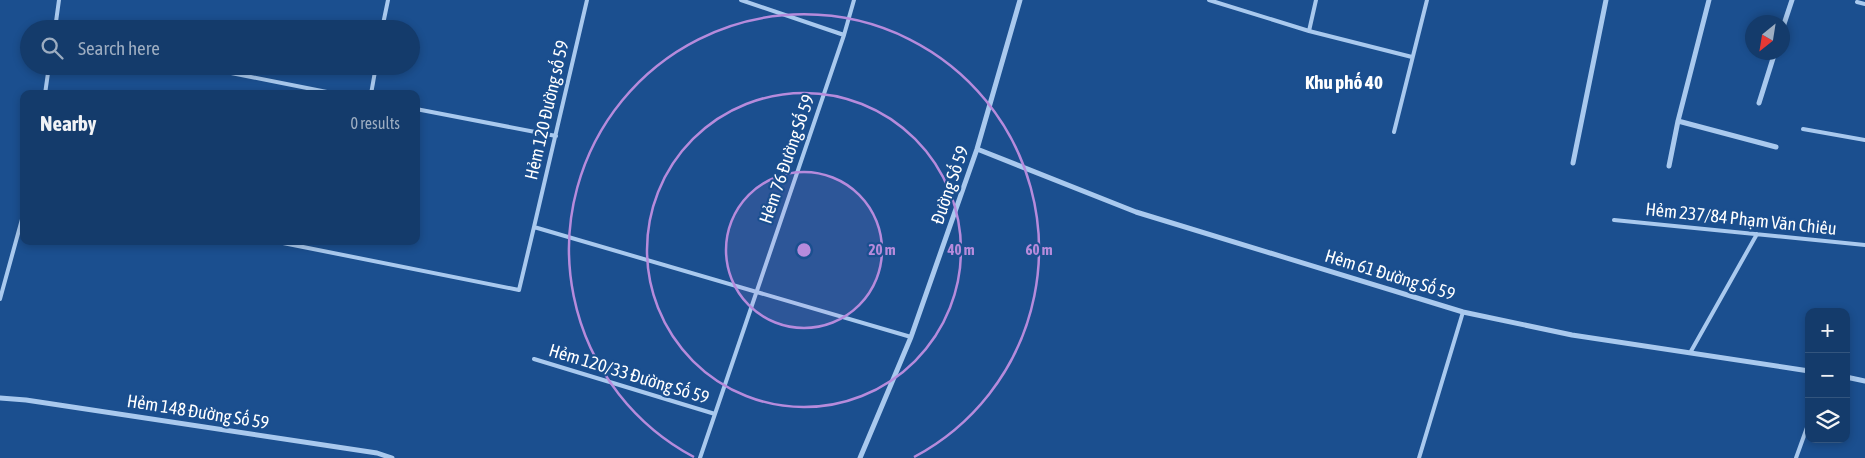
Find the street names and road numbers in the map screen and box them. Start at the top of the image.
street label: Hẻm 120 Đường số 59 [519,38,573,182]
street label: Hẻm 76 Đường Số 59 [754,91,818,226]
street label: Đường Số 59 [925,143,973,227]
street label: Hẻm 237/84 Phạm Văn Chiêu [1645,198,1838,239]
street label: Hẻm 61 Đường Số 59 [1323,244,1458,304]
street label: Hẻm 120/33 Đường Số 59 [546,338,712,408]
street label: Hẻm 148 Đường Số 59 [126,389,271,433]

